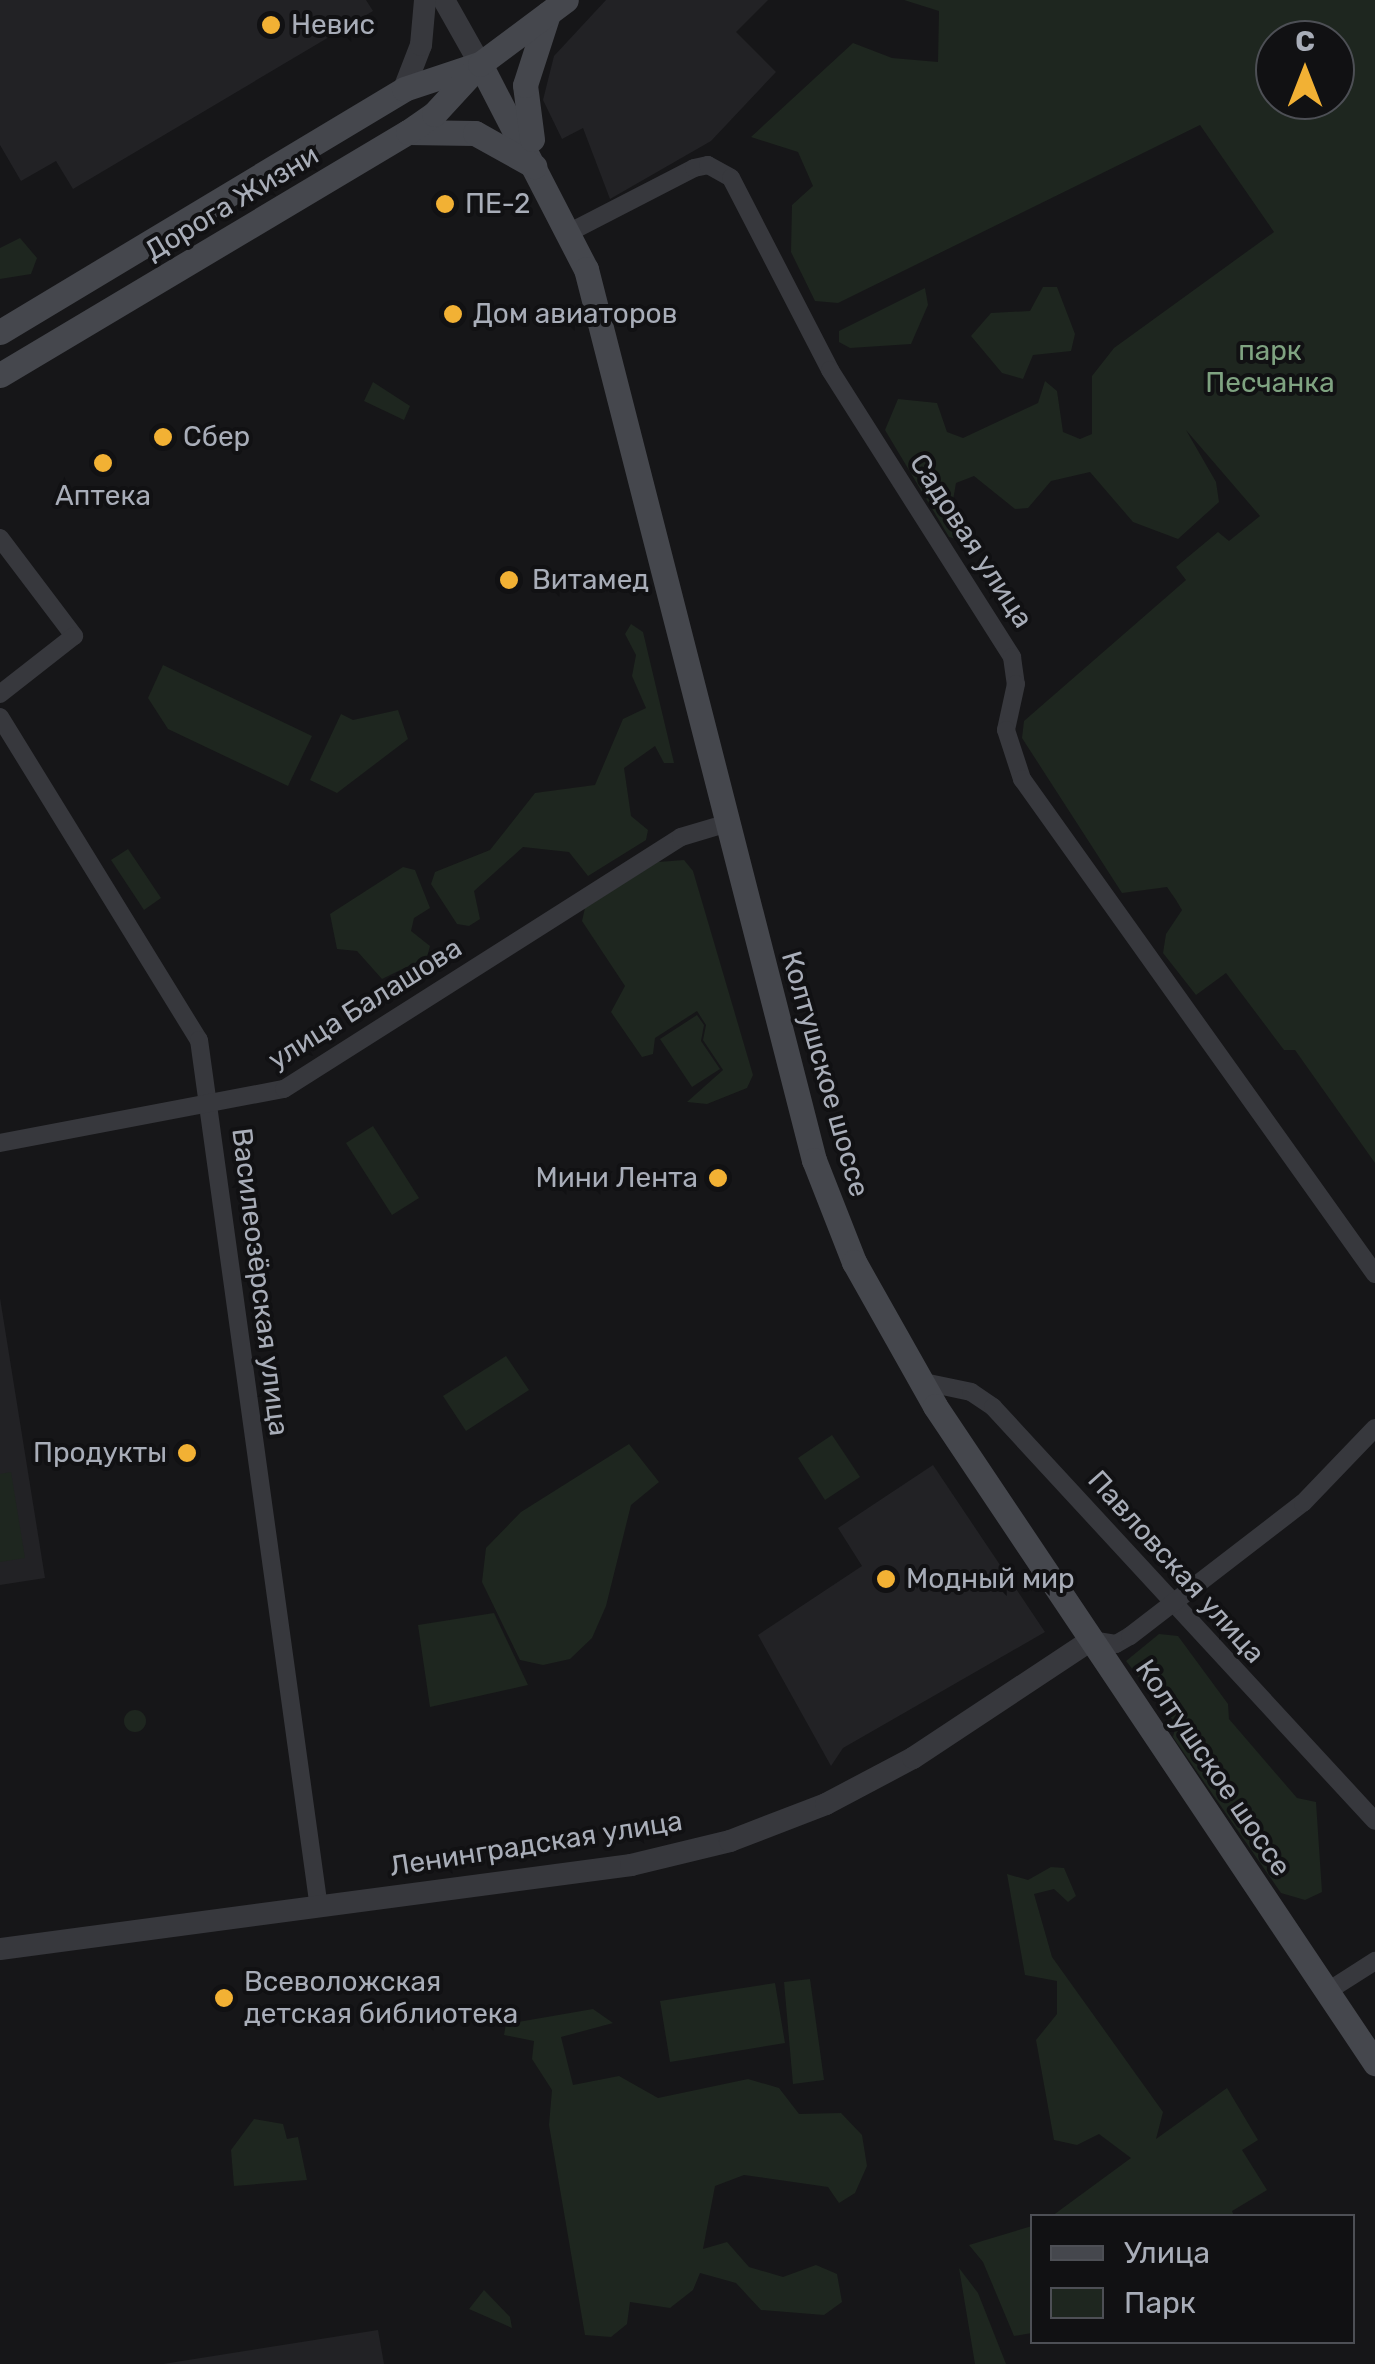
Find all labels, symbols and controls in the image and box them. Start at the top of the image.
place label: Невис [291,8,375,42]
marker: Невис [260,14,282,36]
north arrow [1255,20,1355,120]
text: С [1295,25,1315,58]
street label: Дорога Жизни [139,138,325,268]
place label: ПЕ-2 [465,187,530,221]
marker: ПЕ-2 [434,193,456,215]
place label: Дом авиаторов [473,297,677,331]
marker: Дом авиаторов [442,303,464,325]
park label: парк Песчанка [1205,334,1335,400]
place label: Сбер [183,420,250,454]
marker: Сбер [152,426,174,448]
street label: Садовая улица [902,448,1040,634]
marker: Аптека [92,452,114,474]
place label: Аптека [55,479,151,513]
place label: Витамед [532,563,649,597]
marker: Витамед [496,567,522,593]
street label: улица Балашова [262,931,468,1077]
street label: Колтушское шоссе [774,947,876,1201]
street label: Василеозёрская улица [224,1126,296,1438]
place label: Мини Лента [535,1161,698,1195]
marker: Мини Лента [707,1167,729,1189]
place label: Продукты [33,1436,167,1470]
marker: Продукты [176,1442,198,1464]
street label: Павловская улица [1081,1464,1271,1670]
place label: Модный мир [906,1562,1075,1596]
marker: Модный мир [875,1568,897,1590]
street label: Колтушское шоссе [1128,1653,1298,1883]
street label: Ленинградская улица [387,1804,685,1884]
place label: Всеволожская детская библиотека [244,1965,518,2031]
marker: Всеволожская детская библиотека [213,1987,235,2009]
legend [1030,2214,1355,2344]
text: Улица [1124,2235,1210,2271]
text: Парк [1124,2285,1196,2321]

